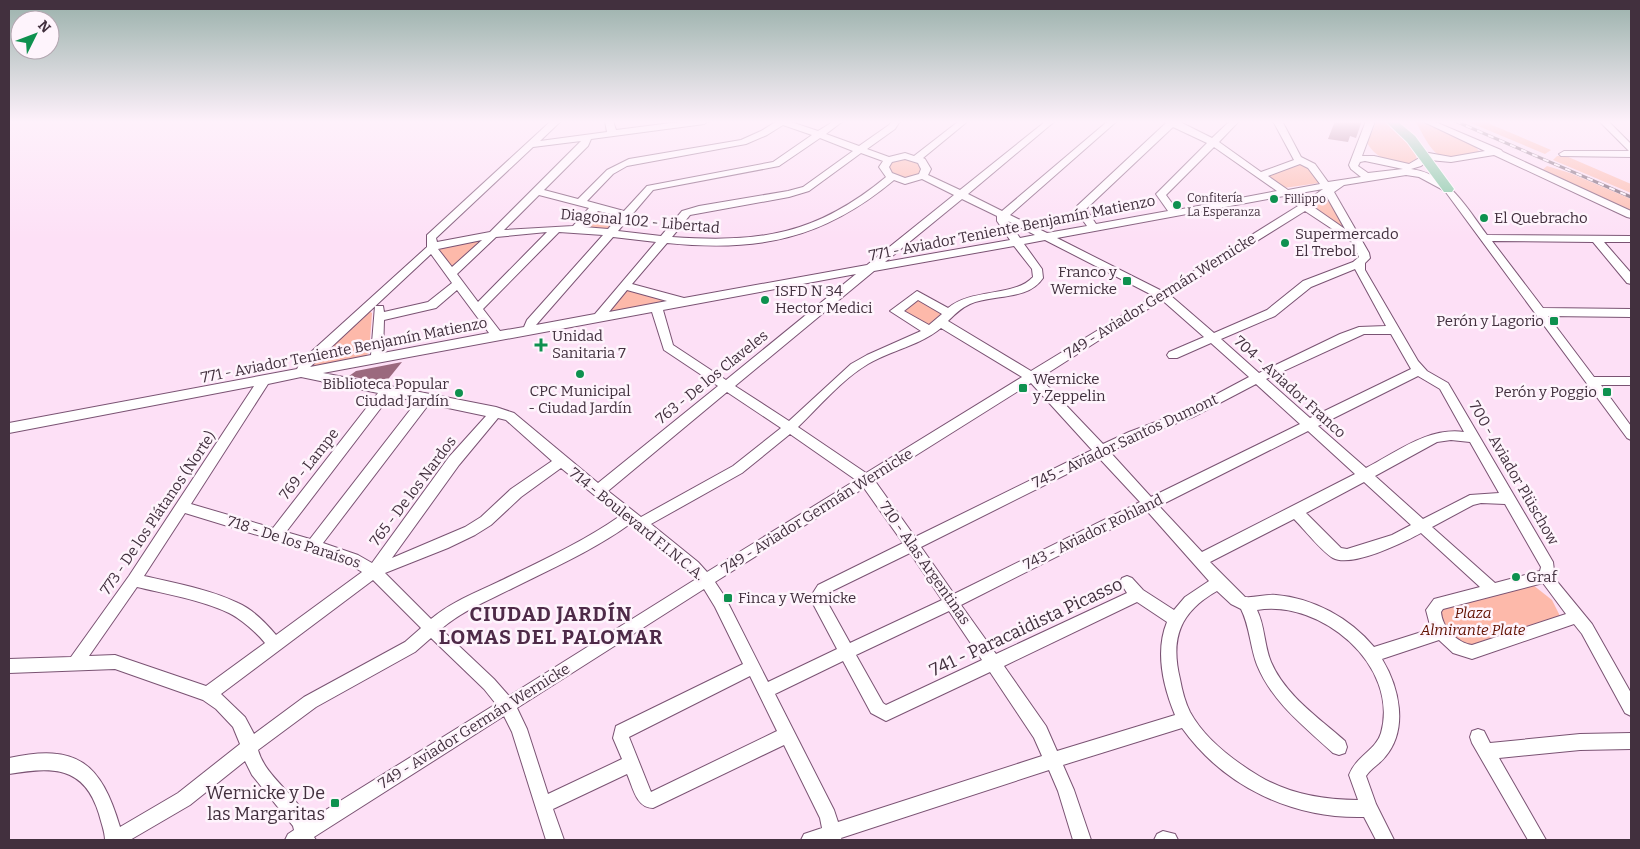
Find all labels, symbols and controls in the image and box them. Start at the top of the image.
north arrow [10,10,60,60]
text: N [34,17,54,36]
street label: 771 - Aviador Teniente Benjamín Matienzo [867,191,1157,265]
place label: Confitería La Esperanza [1187,191,1261,219]
place label: Fillippo [1284,192,1326,206]
marker: Fillippo [1268,193,1280,205]
marker: Confitería La Esperanza [1171,199,1183,211]
street label: Diagonal 102 - Libertad [560,205,721,237]
place label: El Quebracho [1494,209,1588,227]
marker: El Quebracho [1478,212,1490,224]
place label: Supermercado El Trebol [1295,225,1399,260]
street label: 749 - Aviador Germán Wernicke [1061,229,1259,363]
marker: Supermercado El Trebol [1279,237,1291,249]
place label: Franco y Wernicke [1051,263,1117,298]
marker: Franco y Wernicke [1121,275,1133,287]
place label: ISFD N 34 Hector Medici [775,282,873,317]
marker: ISFD N 34 Hector Medici [759,294,771,306]
place label: Perón y Lagorio [1436,312,1544,330]
street label: 771 - Aviador Teniente Benjamín Matienzo [199,313,489,387]
marker: Perón y Lagorio [1548,315,1560,327]
street label: 763 - De los Claveles [652,326,772,428]
place label: Unidad Sanitaria 7 [552,327,626,362]
street label: 704 - Aviador Franco [1230,332,1350,442]
marker: Unidad Sanitaria 7 [534,338,548,352]
marker: CPC Municipal - Ciudad Jardín [574,368,586,380]
place label: Wernicke y Zeppelin [1032,370,1106,405]
place label: Biblioteca Popular Ciudad Jardín [322,375,449,410]
place label: CPC Municipal - Ciudad Jardín [528,382,632,417]
marker: Wernicke y Zeppelin [1017,382,1029,394]
place label: Perón y Poggio [1495,383,1597,401]
marker: Perón y Poggio [1601,386,1613,398]
marker: Biblioteca Popular Ciudad Jardín [453,387,465,399]
street label: 745 - Aviador Santos Dumont [1029,390,1221,492]
street label: 700 - Aviador Plüschow [1465,398,1563,549]
street label: 769 - Lampe [276,425,342,503]
street label: 773 - De los Plátanos (Norte) [96,428,220,598]
street label: 765 - De los Nardos [366,433,460,549]
street label: 749 - Aviador Germán Wernicke [718,444,916,578]
street label: 714 - Boulevard F.I.N.C.A. [566,464,708,584]
street label: 743 - Aviador Rohland [1020,490,1166,574]
street label: 710 - Alas Argentinas [876,498,974,628]
street label: 718 - De los Paraísos [225,512,363,572]
place label: Graf [1526,568,1558,586]
marker: Graf [1510,571,1522,583]
street label: 741 - Paracaidista Picasso [926,573,1126,681]
place label: Finca y Wernicke [738,589,856,607]
marker: Finca y Wernicke [722,592,734,604]
district label: CIUDAD JARDÍN LOMAS DEL PALOMAR [439,601,663,649]
park label: Plaza Almirante Plate [1420,604,1526,639]
street label: 749 - Aviador Germán Wernicke [375,659,573,793]
place label: Wernicke y De las Margaritas [206,782,325,825]
marker: Wernicke y De las Margaritas [329,797,341,809]

